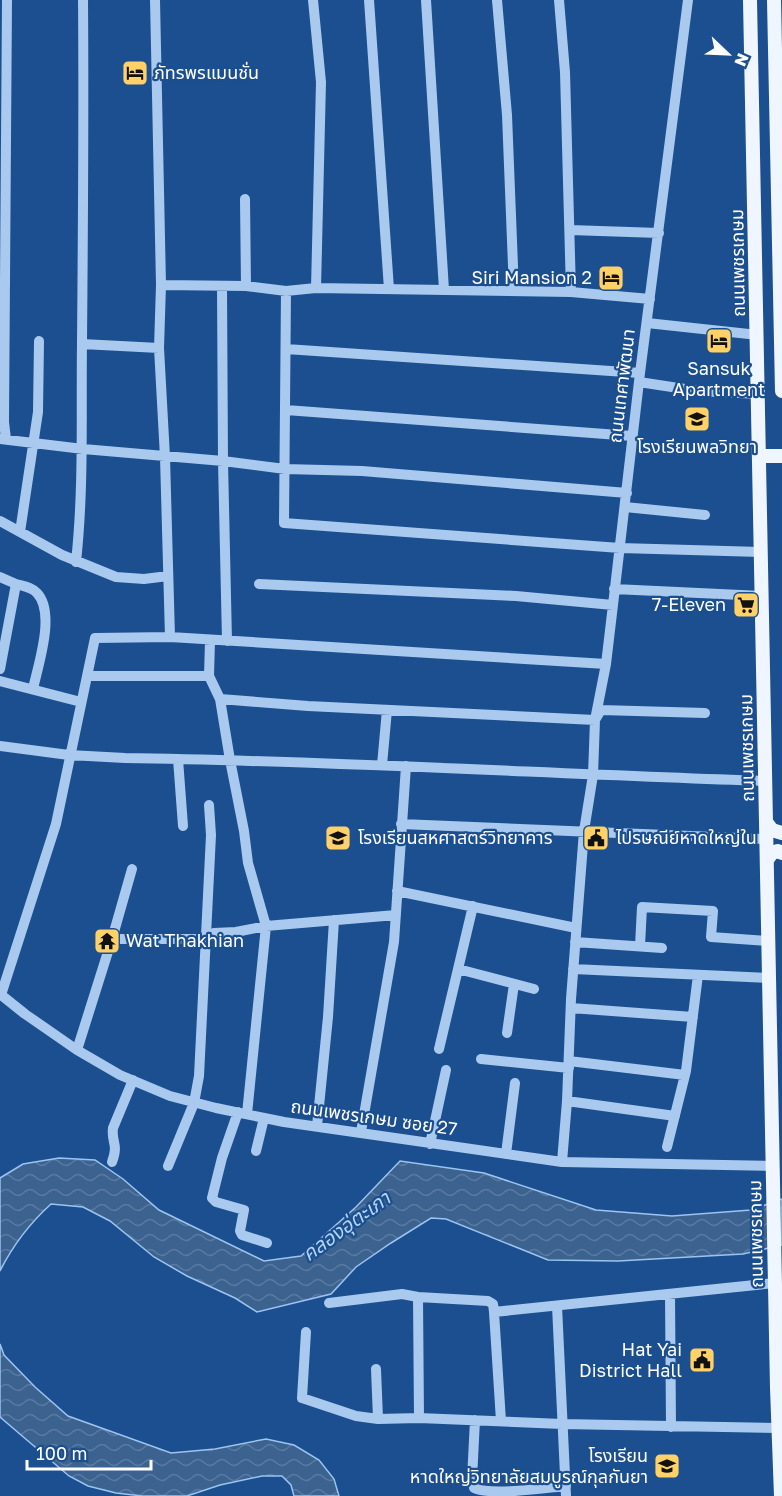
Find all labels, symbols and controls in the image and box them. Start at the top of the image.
north arrow [698,24,758,84]
text: N [730,50,753,69]
hotel icon: ภัทรพรแมนชั่น [120,58,150,88]
place label: ภัทรพรแมนชั่น [154,61,259,83]
street label: ถนนเพชรเกษม [725,209,749,317]
hotel icon: Siri Mansion 2 [596,263,626,293]
place label: Siri Mansion 2 [471,266,592,288]
hotel icon: Sansuk Apartment [704,326,734,356]
street label: ถนนเทศาพัฒนา [603,328,639,444]
place label: Sansuk Apartment [673,357,765,400]
school or university icon: โรงเรียนพลวิทยา [682,404,712,434]
place label: โรงเรียนพลวิทยา [637,435,757,457]
supermarket icon: 7-Eleven [731,590,761,620]
place label: 7-Eleven [652,593,726,615]
street label: ถนนเพชรเกษม [734,694,758,802]
school or university icon: โรงเรียนสหศาสตร์วิทยาคาร [323,823,353,853]
public building icon: ไปรษณีย์หาดใหญ่ใน [581,823,611,853]
place label: โรงเรียนสหศาสตร์วิทยาคาร [358,826,553,848]
place label: ไปรษณีย์หาดใหญ่ใน [615,826,757,848]
temple icon: Wat Thakhian [92,926,122,956]
place label: Wat Thakhian [126,929,244,951]
street label: ถนนเพชรเกษม ซอย 27 [290,1094,459,1140]
street label: ถนนเพชรเกษม [743,1180,767,1288]
water label: คลองอุ่ตะเภา [297,1185,396,1267]
place label: Hat Yai District Hall [579,1338,682,1381]
public building icon: Hat Yai District Hall [687,1345,717,1375]
scale bar [27,1433,152,1471]
text: 100 m [36,1442,87,1464]
place label: โรงเรียน หาดใหญ่วิทยาลัยสมบูรณ์กุลกันยา [410,1444,648,1489]
school or university icon: โรงเรียน หาดใหญ่วิทยาลัยสมบูรณ์กุลกันยา [652,1451,682,1481]

